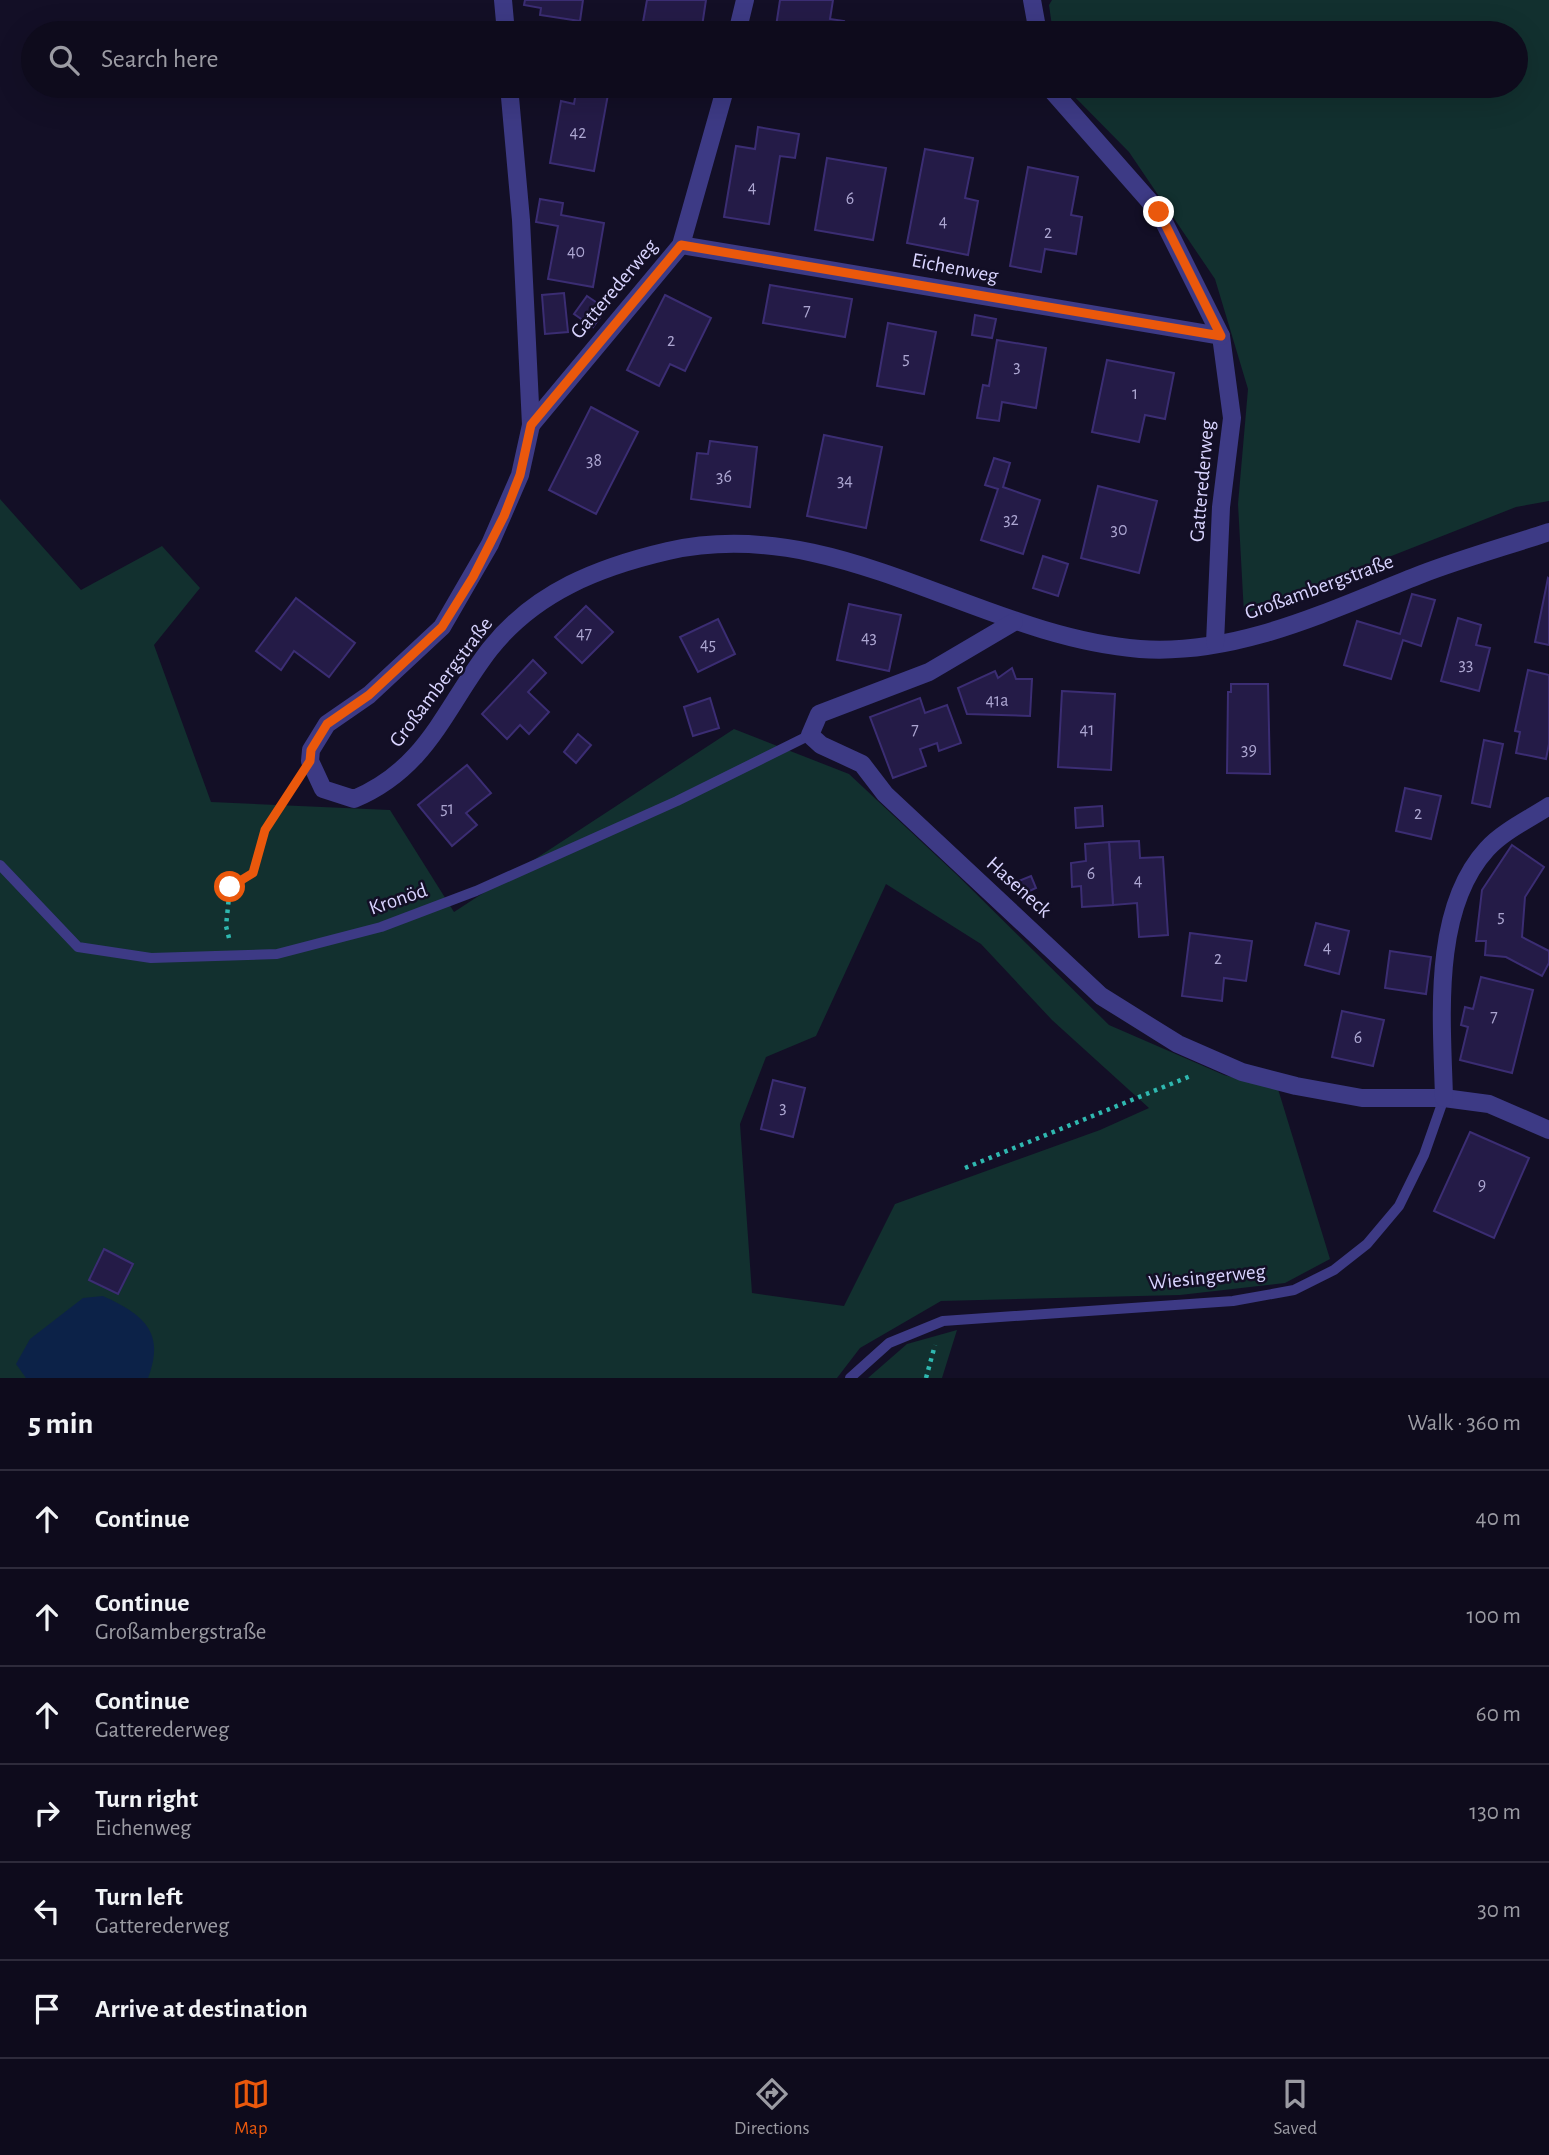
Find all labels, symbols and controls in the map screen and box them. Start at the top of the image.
search box [21,21,1528,98]
icon: search [45,41,83,79]
text: Search here [101,46,219,72]
house number: 42 [570,124,586,142]
house number: 4 [748,179,757,197]
house number: 6 [846,190,854,208]
route end [1143,196,1174,227]
house number: 4 [939,213,948,231]
house number: 2 [1044,224,1052,242]
street label: Gatterederweg [567,235,662,343]
house number: 40 [567,243,585,261]
street label: Eichenweg [910,249,1001,287]
house number: 7 [803,302,811,320]
house number: 2 [667,332,675,350]
house number: 5 [902,350,910,368]
house number: 3 [1013,358,1021,376]
house number: 1 [1132,385,1138,403]
street label: Gatterederweg [1186,418,1218,543]
house number: 38 [586,452,602,470]
house number: 36 [716,468,732,486]
house number: 34 [837,472,853,490]
house number: 32 [1003,511,1019,529]
house number: 30 [1111,521,1127,539]
street label: Großambergstraße [1242,550,1396,624]
street label: Großambergstraße [386,613,496,751]
house number: 47 [576,625,592,643]
house number: 43 [861,629,877,647]
house number: 45 [700,636,716,654]
house number: 33 [1459,656,1473,674]
house number: 41a [985,692,1009,710]
house number: 7 [911,721,919,739]
house number: 41 [1080,721,1094,739]
house number: 39 [1241,741,1257,759]
house number: 51 [440,800,454,818]
house number: 2 [1414,805,1422,823]
street label: Haseneck [983,853,1056,922]
house number: 6 [1087,865,1095,883]
route start [214,871,245,902]
house number: 4 [1134,872,1143,890]
street label: Kronöd [366,879,430,919]
house number: 5 [1497,908,1505,926]
house number: 4 [1323,939,1332,957]
house number: 2 [1214,950,1222,968]
house number: 7 [1490,1008,1498,1026]
house number: 6 [1354,1029,1362,1047]
house number: 3 [779,1099,787,1117]
house number: 9 [1478,1176,1486,1194]
street label: Wiesingerweg [1147,1260,1267,1294]
text: 5 min [28,1409,93,1439]
text: Walk · 360 m [1407,1412,1521,1435]
icon: ahead [28,1500,66,1538]
text: Continue [95,1506,190,1532]
text: 40 m [1476,1507,1521,1530]
text: Continue [95,1590,190,1616]
icon: ahead [28,1598,66,1636]
text: 100 m [1467,1605,1521,1628]
text: Großambergstraße [95,1621,266,1644]
text: Continue [95,1688,190,1714]
icon: ahead [28,1696,66,1734]
text: 60 m [1476,1703,1521,1726]
text: Gatterederweg [95,1719,229,1742]
text: Turn right [95,1786,198,1812]
icon: right [28,1794,66,1832]
text: 130 m [1469,1801,1521,1824]
text: Eichenweg [95,1817,191,1840]
text: Turn left [95,1884,183,1910]
icon: left [28,1892,66,1930]
text: 30 m [1477,1899,1521,1922]
text: Gatterederweg [95,1915,229,1938]
icon: arrive [28,1990,66,2028]
text: Arrive at destination [95,1996,308,2022]
tab: Map [232,2075,270,2140]
tab: Directions [734,2075,810,2140]
tab: Saved [1274,2075,1317,2140]

